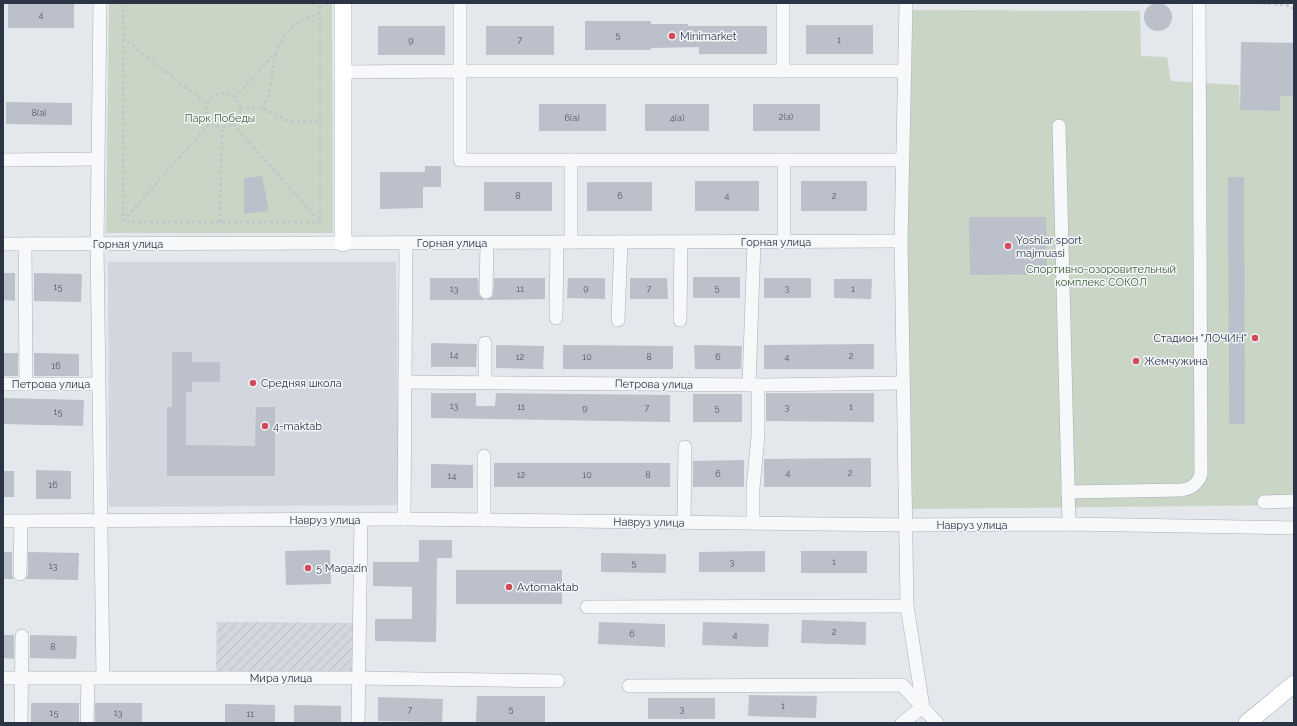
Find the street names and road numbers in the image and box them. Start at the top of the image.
street label: Горная улица [741,236,811,249]
street label: Горная улица [417,237,487,250]
street label: Горная улица [93,238,163,251]
street label: Петрова улица [615,377,693,392]
street label: Петрова улица [12,378,90,391]
street label: Навруз улица [289,514,361,527]
street label: Навруз улица [613,515,685,530]
street label: Навруз улица [936,519,1008,532]
street label: Мира улица [250,672,312,685]

